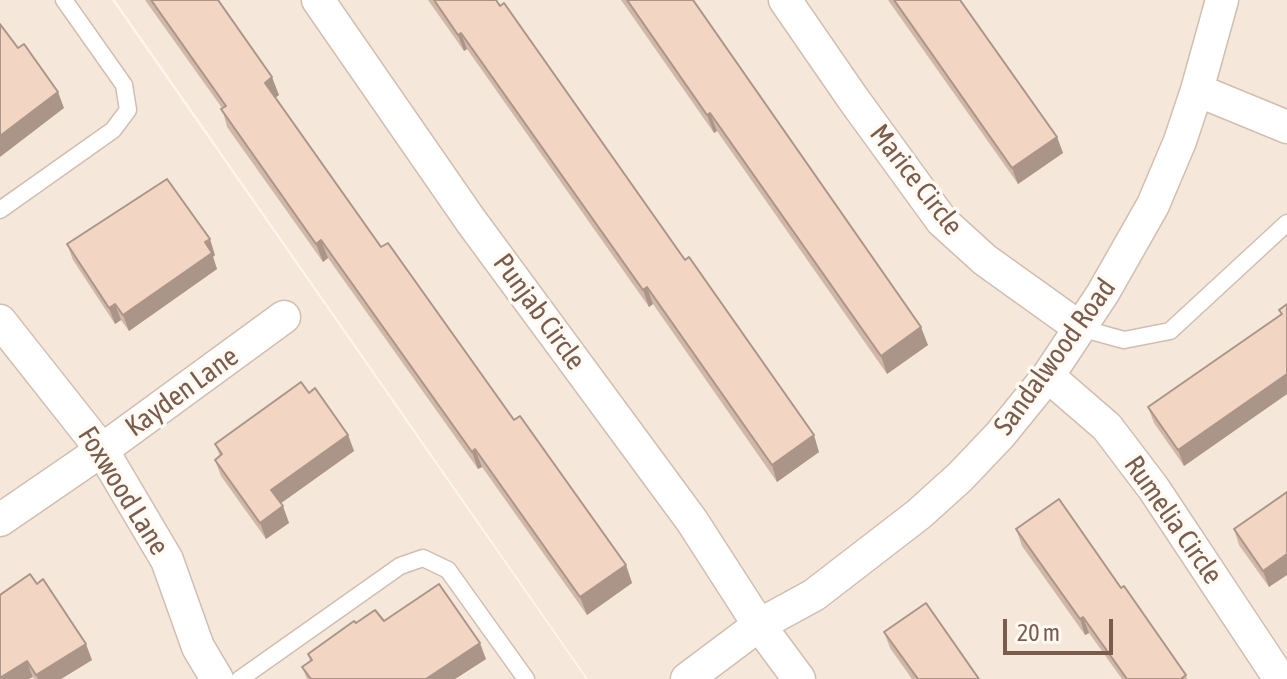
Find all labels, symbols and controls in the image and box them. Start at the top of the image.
street label: Marice Circle [862,118,970,242]
street label: Punjab Circle [486,248,592,376]
street label: Sandalwood Road [987,272,1123,442]
street label: Kayden Lane [119,340,245,444]
street label: Foxwood Lane [70,421,176,561]
street label: Rumelia Circle [1117,449,1229,591]
scale bar [1007,603,1117,653]
text: 20 m [1017,619,1060,646]

